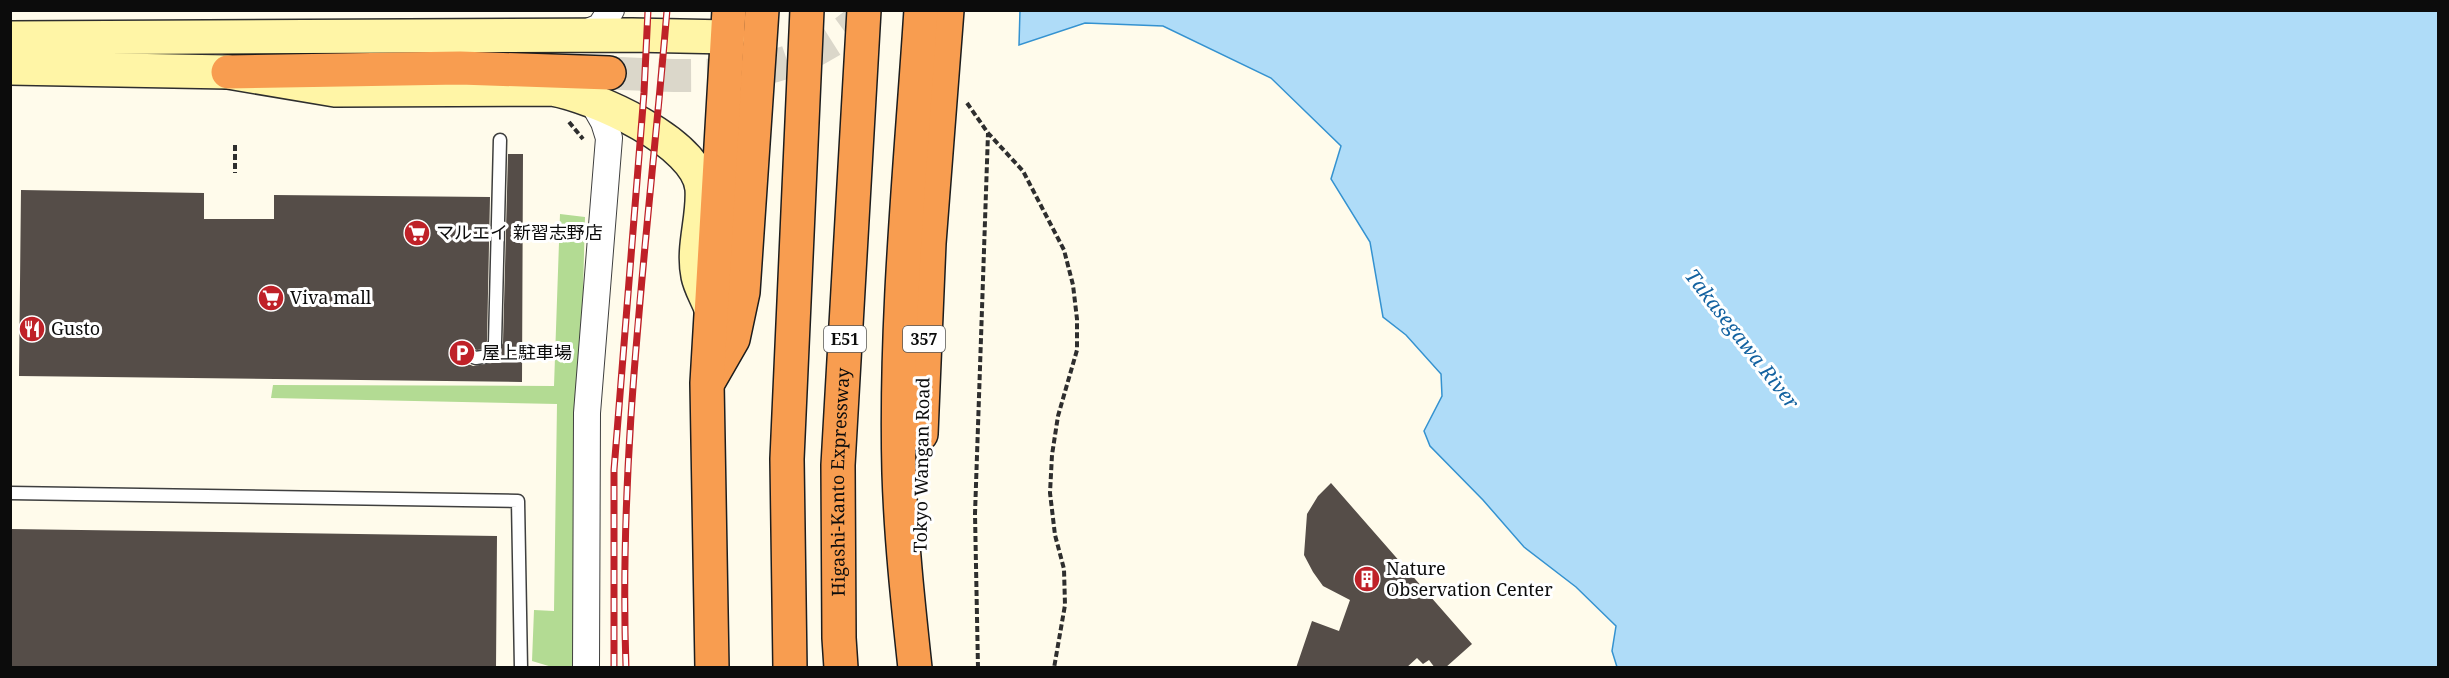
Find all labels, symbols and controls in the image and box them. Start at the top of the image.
supermarket icon: マルエイ 新習志野店 [402,218,432,248]
place label: マルエイ 新習志野店 [436,220,603,244]
water label: Takasegawa River [1679,263,1806,415]
supermarket icon: Viva mall [256,283,286,313]
place label: Viva mall [290,285,372,309]
restaurant icon: Gusto [17,314,47,344]
place label: Gusto [51,316,100,340]
road number: E51 [824,326,866,352]
road number: 357 [903,326,945,352]
parking icon: 屋上駐車場 [447,338,477,368]
place label: 屋上駐車場 [482,340,572,364]
street label: Higashi-Kanto Expressway [825,366,855,597]
street label: Tokyo Wangan Road [907,377,935,553]
place label: Nature Observation Center [1386,556,1553,601]
building icon: Nature Observation Center [1352,564,1382,594]

